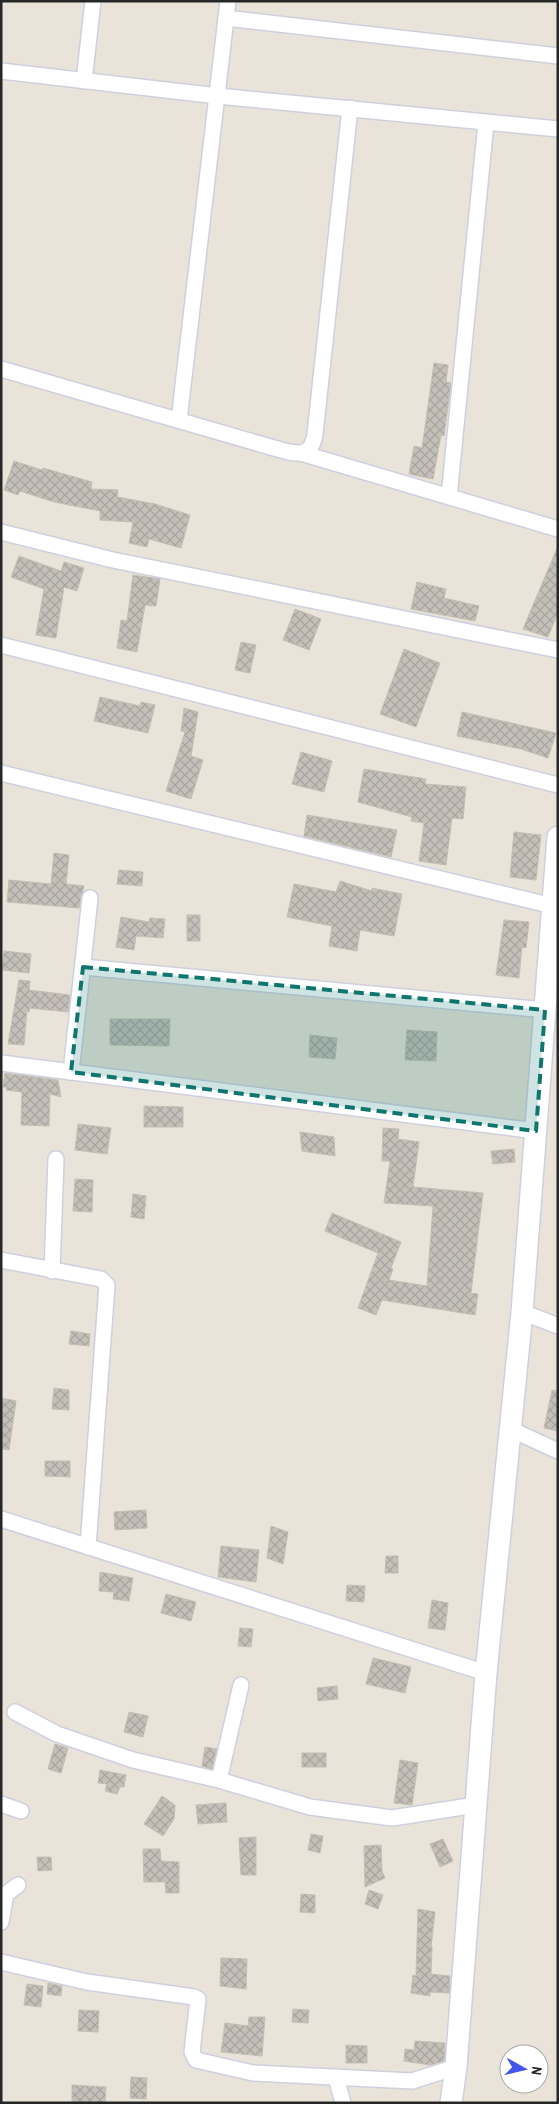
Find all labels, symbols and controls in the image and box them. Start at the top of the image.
north arrow [499,2044,549,2094]
text: N [527,2065,546,2076]

